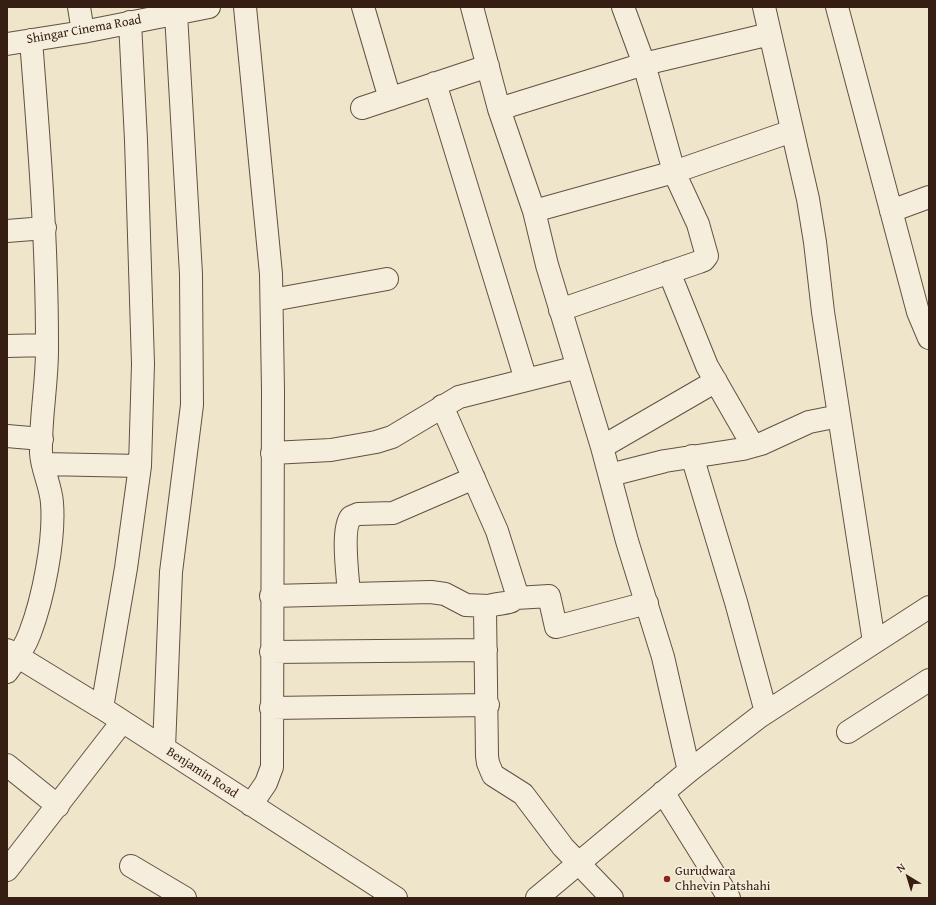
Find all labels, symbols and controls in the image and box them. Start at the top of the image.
street label: Shingar Cinema Road [25,12,143,48]
street label: Benjamin Road [163,744,241,802]
north arrow [888,857,928,897]
text: N [893,859,908,876]
place label: Gurudwara Chhevin Patshahi [675,864,770,895]
marker: Gurudwara Chhevin Patshahi [662,874,672,884]

